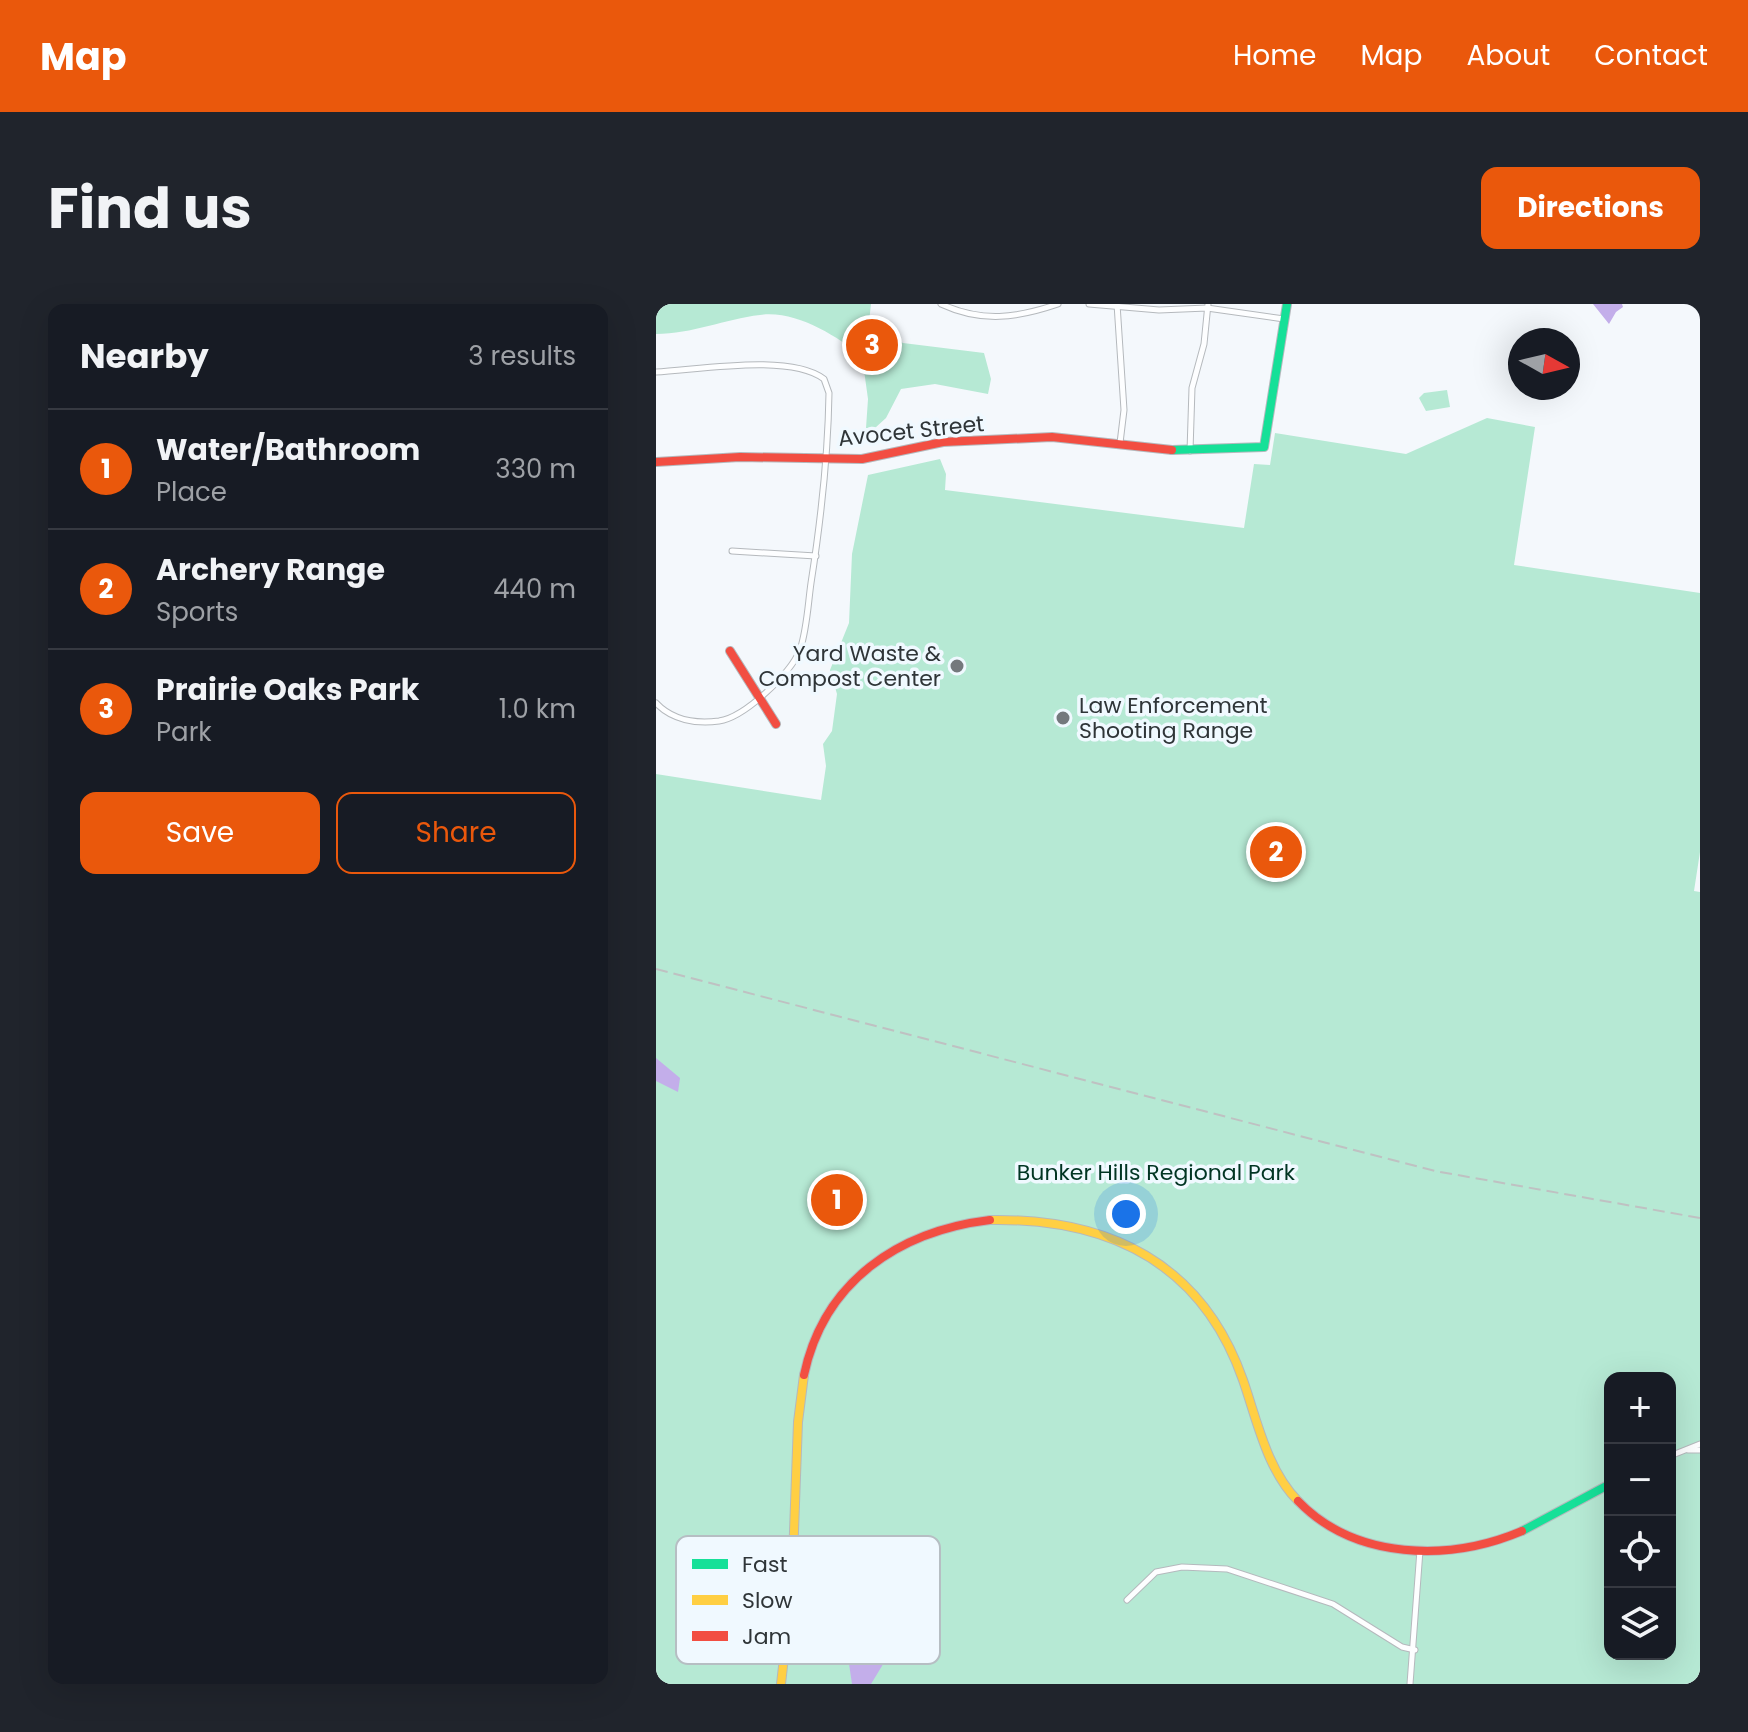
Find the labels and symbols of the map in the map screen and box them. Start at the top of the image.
pin: 3 [846,315,898,375]
north arrow [1508,328,1580,400]
street label: Avocet Street [837,408,985,454]
place label: Yard Waste & Compost Center [758,638,942,694]
marker: Yard Waste & Compost Center [948,657,966,675]
place label: Law Enforcement Shooting Range [1079,690,1268,746]
marker: Law Enforcement Shooting Range [1054,709,1072,727]
pin: 2 [1250,822,1302,882]
park label: Bunker Hills Regional Park [1017,1157,1296,1188]
pin: 1 [811,1170,863,1230]
your location [1106,1194,1146,1234]
legend [676,1536,940,1664]
text: Fast [742,1549,787,1580]
text: Slow [742,1585,792,1616]
text: Jam [742,1621,791,1652]

